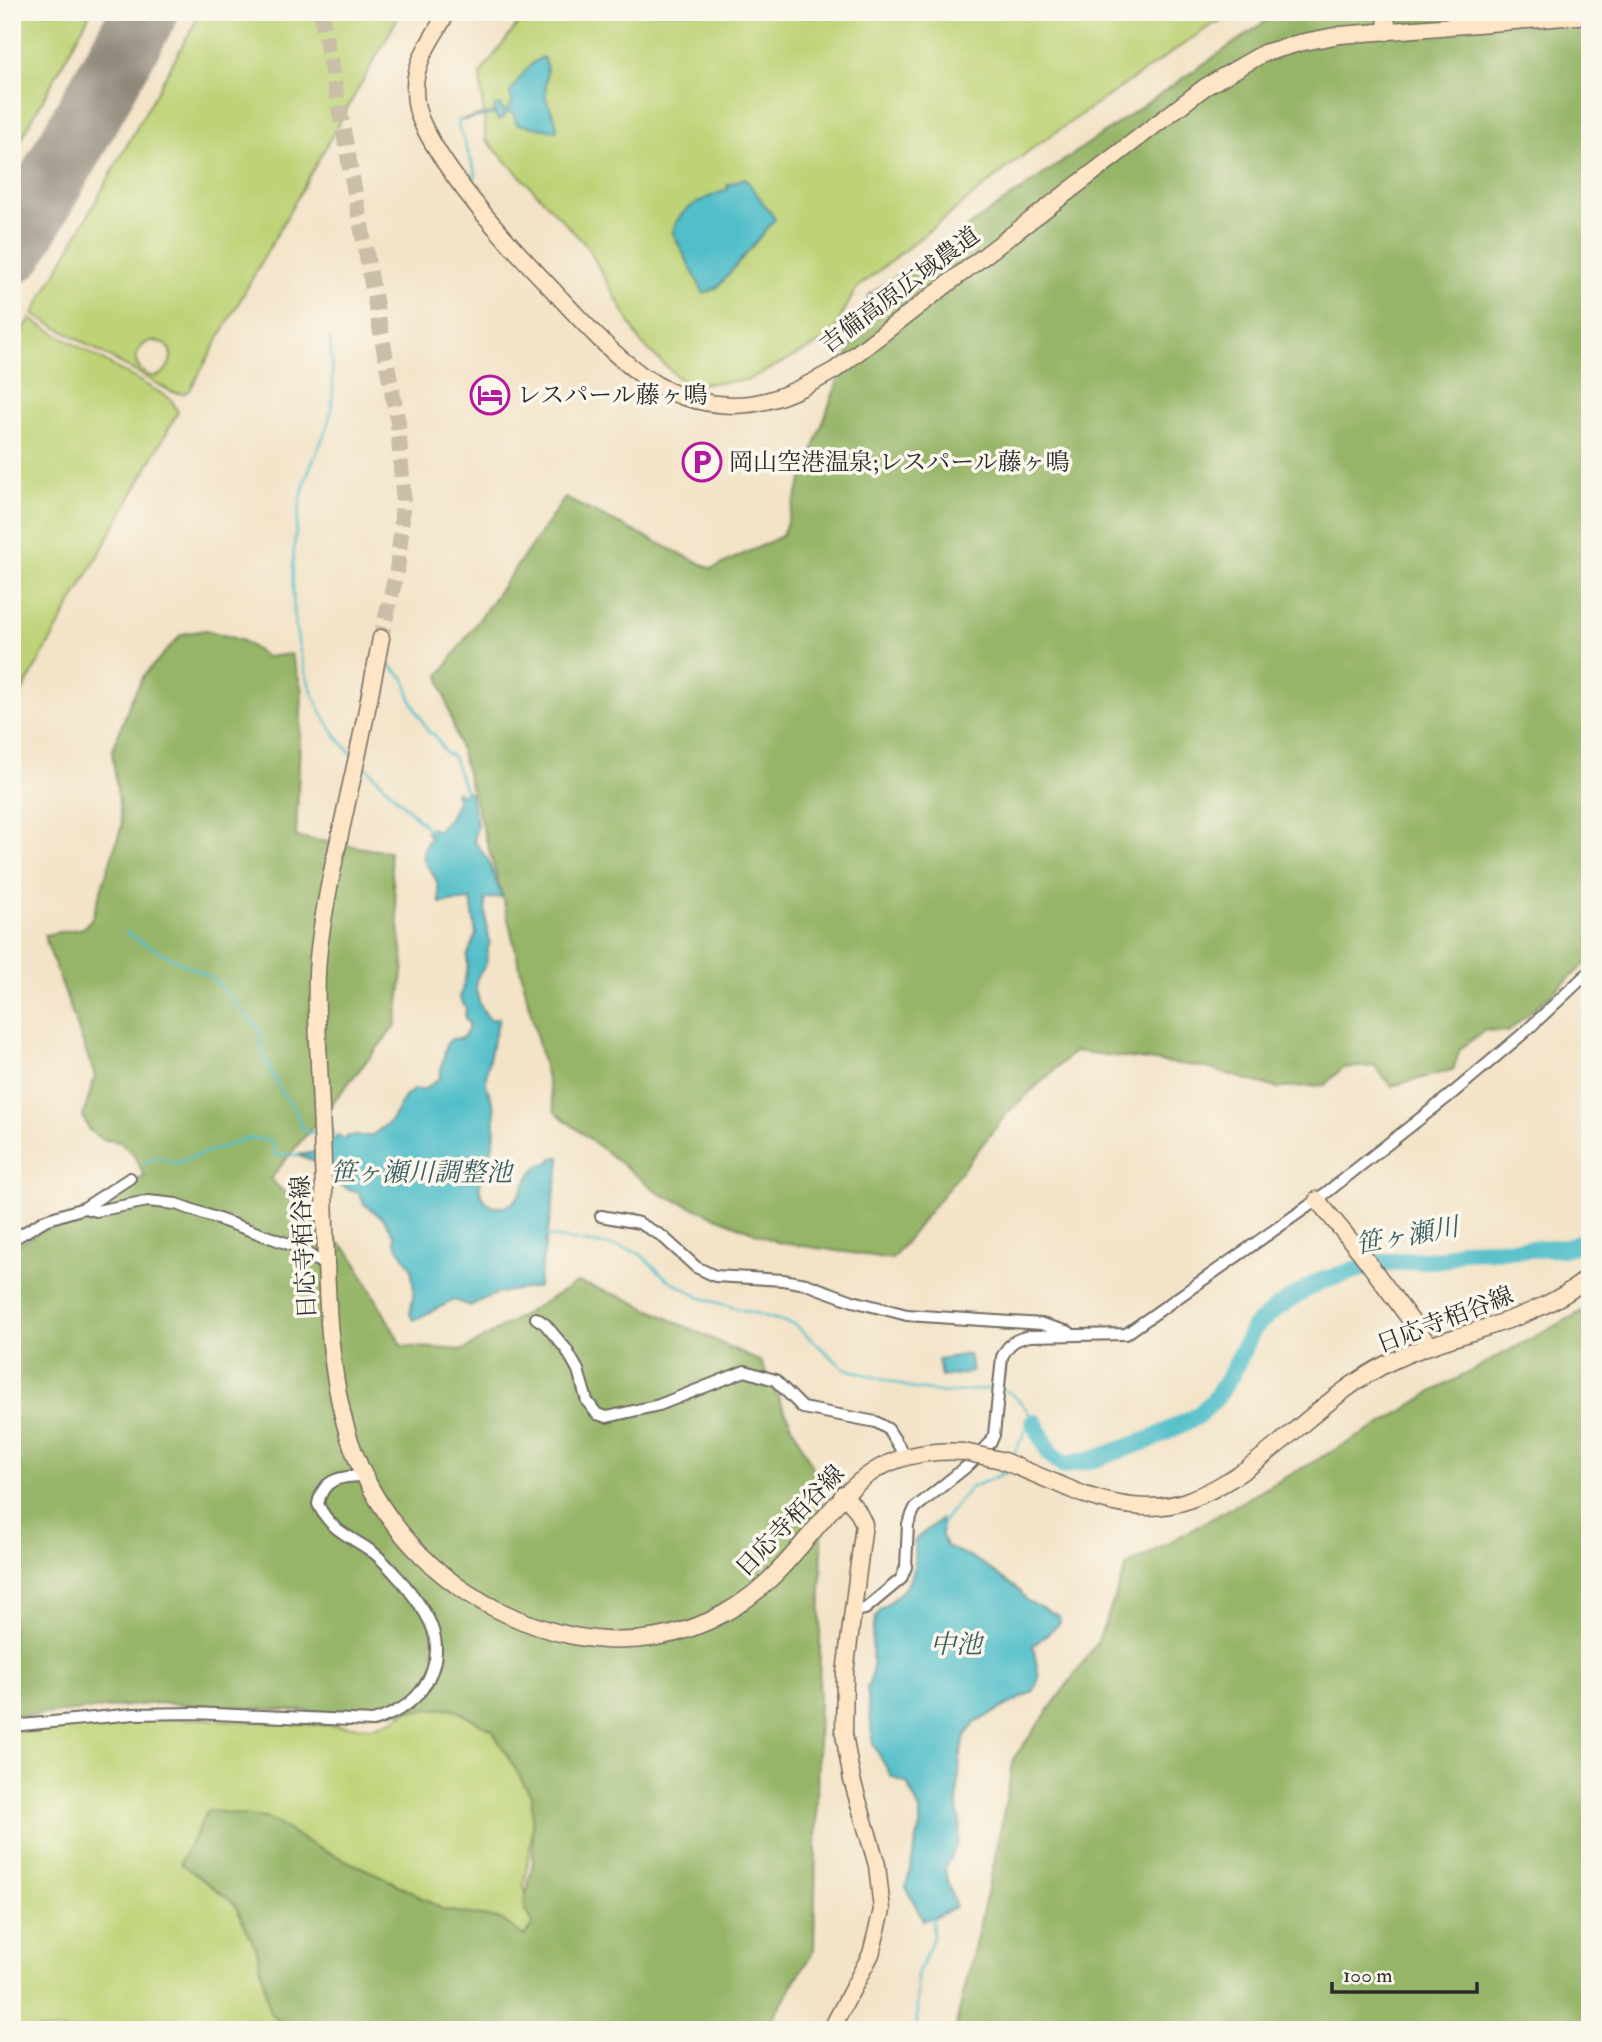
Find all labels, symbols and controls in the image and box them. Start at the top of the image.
street label: 吉備高原広域農道 [814,220,986,360]
hotel icon: レスパール藤ヶ鳴 [469,374,511,416]
place label: レスパール藤ヶ鳴 [517,380,708,411]
parking icon: 岡山空港温泉;レスパール藤ヶ鳴 [681,441,723,483]
place label: 岡山空港温泉;レスパール藤ヶ鳴 [729,447,1070,478]
water label: 笹ヶ瀬川調整池 [330,1157,515,1189]
street label: 日応寺栢谷線 [285,1174,323,1320]
water label: 笹ヶ瀬川 [1353,1211,1464,1261]
street label: 日応寺栢谷線 [1372,1280,1518,1360]
street label: 日応寺栢谷線 [729,1458,851,1584]
water label: 中池 [930,1629,985,1661]
scale bar [1332,1951,1478,1995]
text: 100 m [1343,1962,1393,1989]

